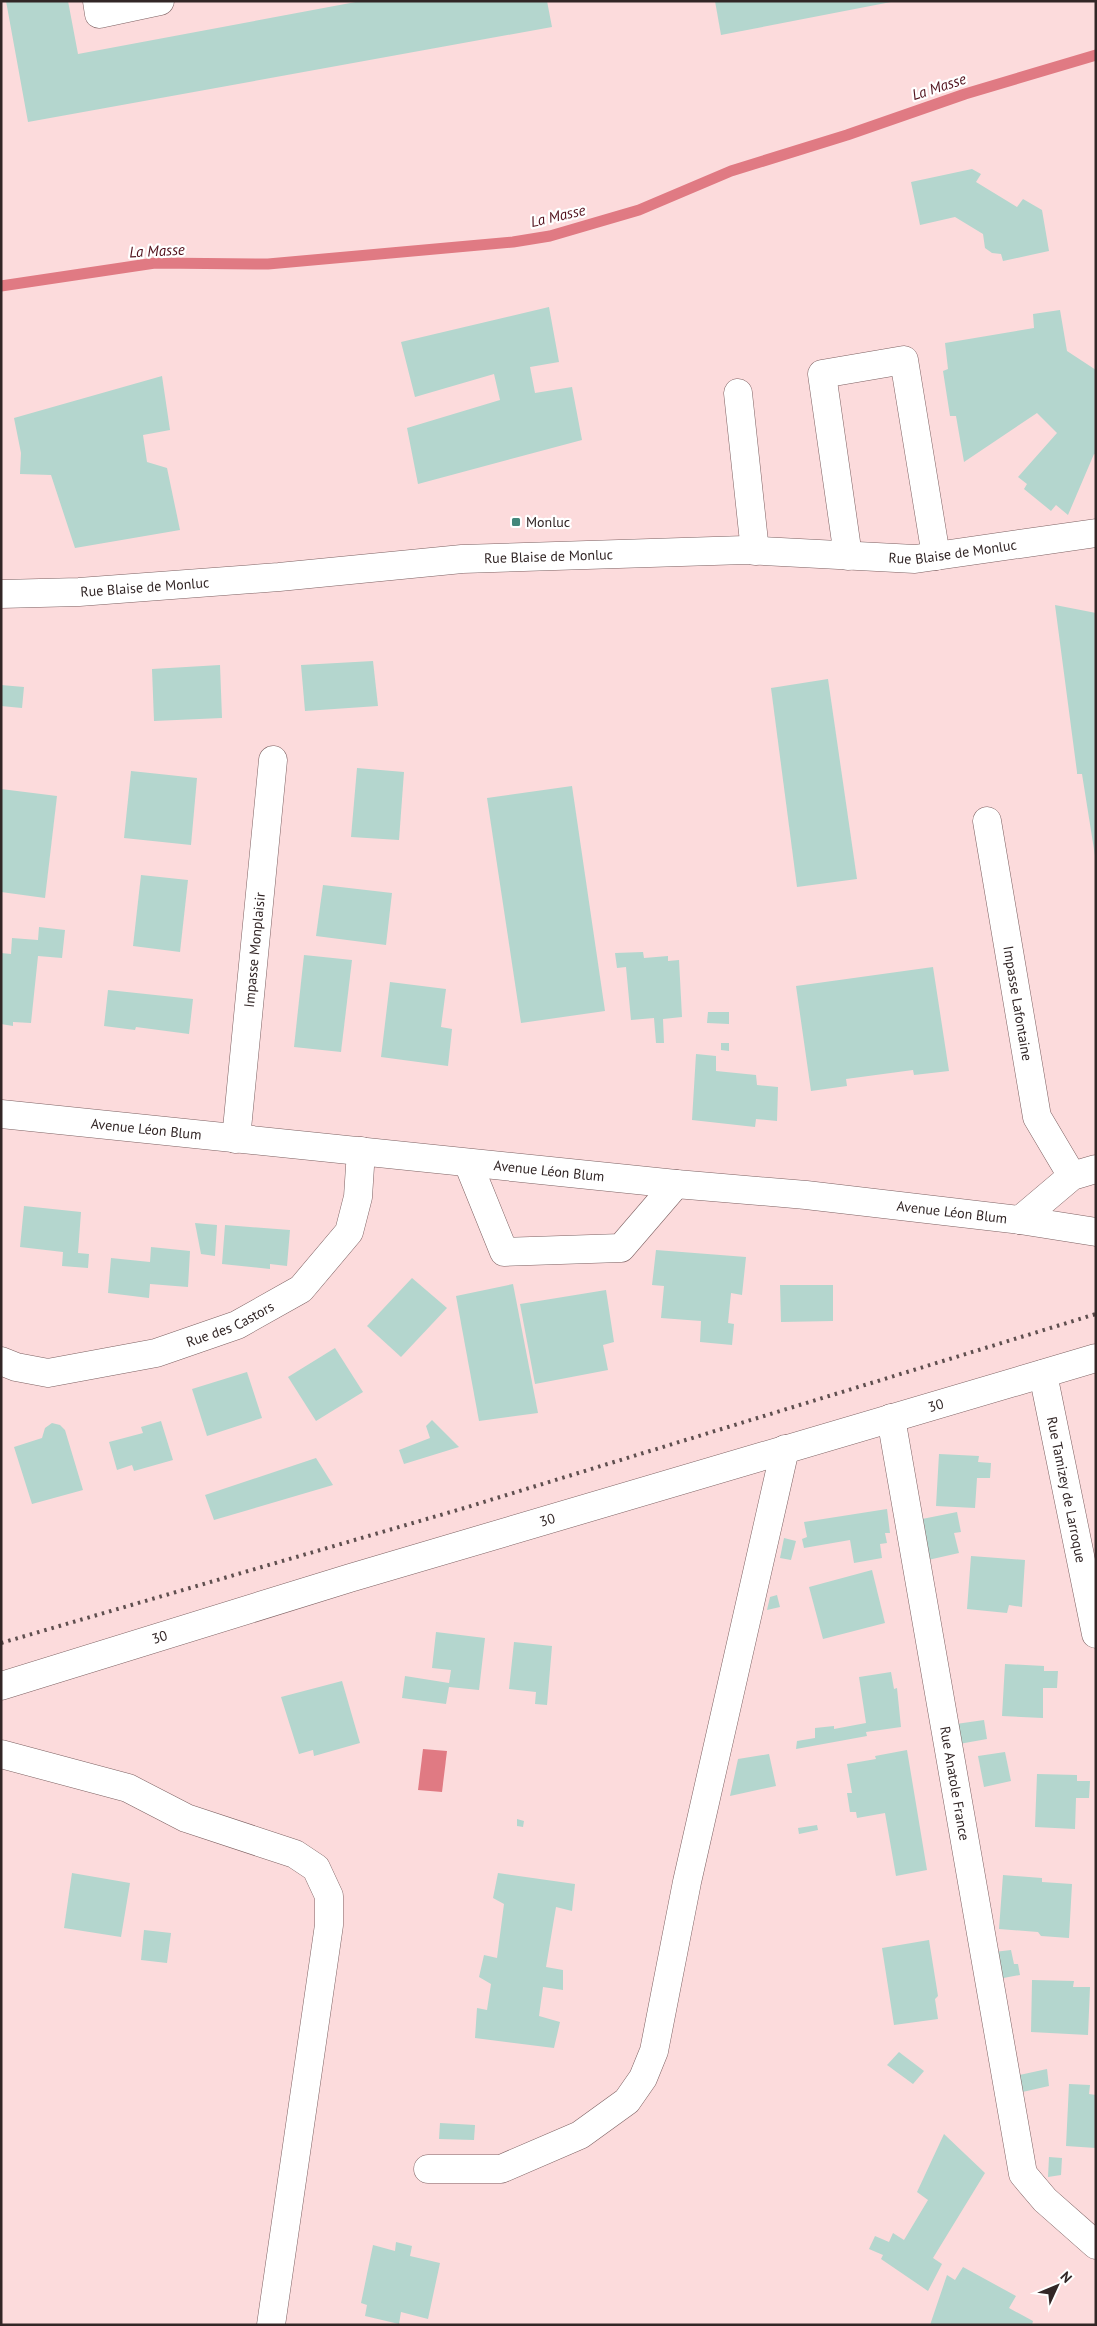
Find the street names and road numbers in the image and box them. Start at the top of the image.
street label: Rue Blaise de Monluc [888,535,1018,568]
street label: Rue Blaise de Monluc [484,545,613,567]
street label: Rue Blaise de Monluc [80,573,210,601]
street label: Impasse Monplaisir [240,891,269,1008]
street label: Impasse Lafontaine [999,945,1036,1062]
street label: Avenue Léon Blum [90,1114,202,1144]
street label: Avenue Léon Blum [493,1156,605,1186]
street label: Avenue Léon Blum [896,1197,1008,1227]
street label: Rue des Castors [184,1297,277,1351]
street label: 30 [926,1394,946,1416]
street label: Rue Tamizey de Larroque [1043,1415,1090,1564]
street label: 30 [537,1509,557,1531]
street label: 30 [150,1626,170,1648]
street label: Rue Anatole France [936,1725,974,1842]

